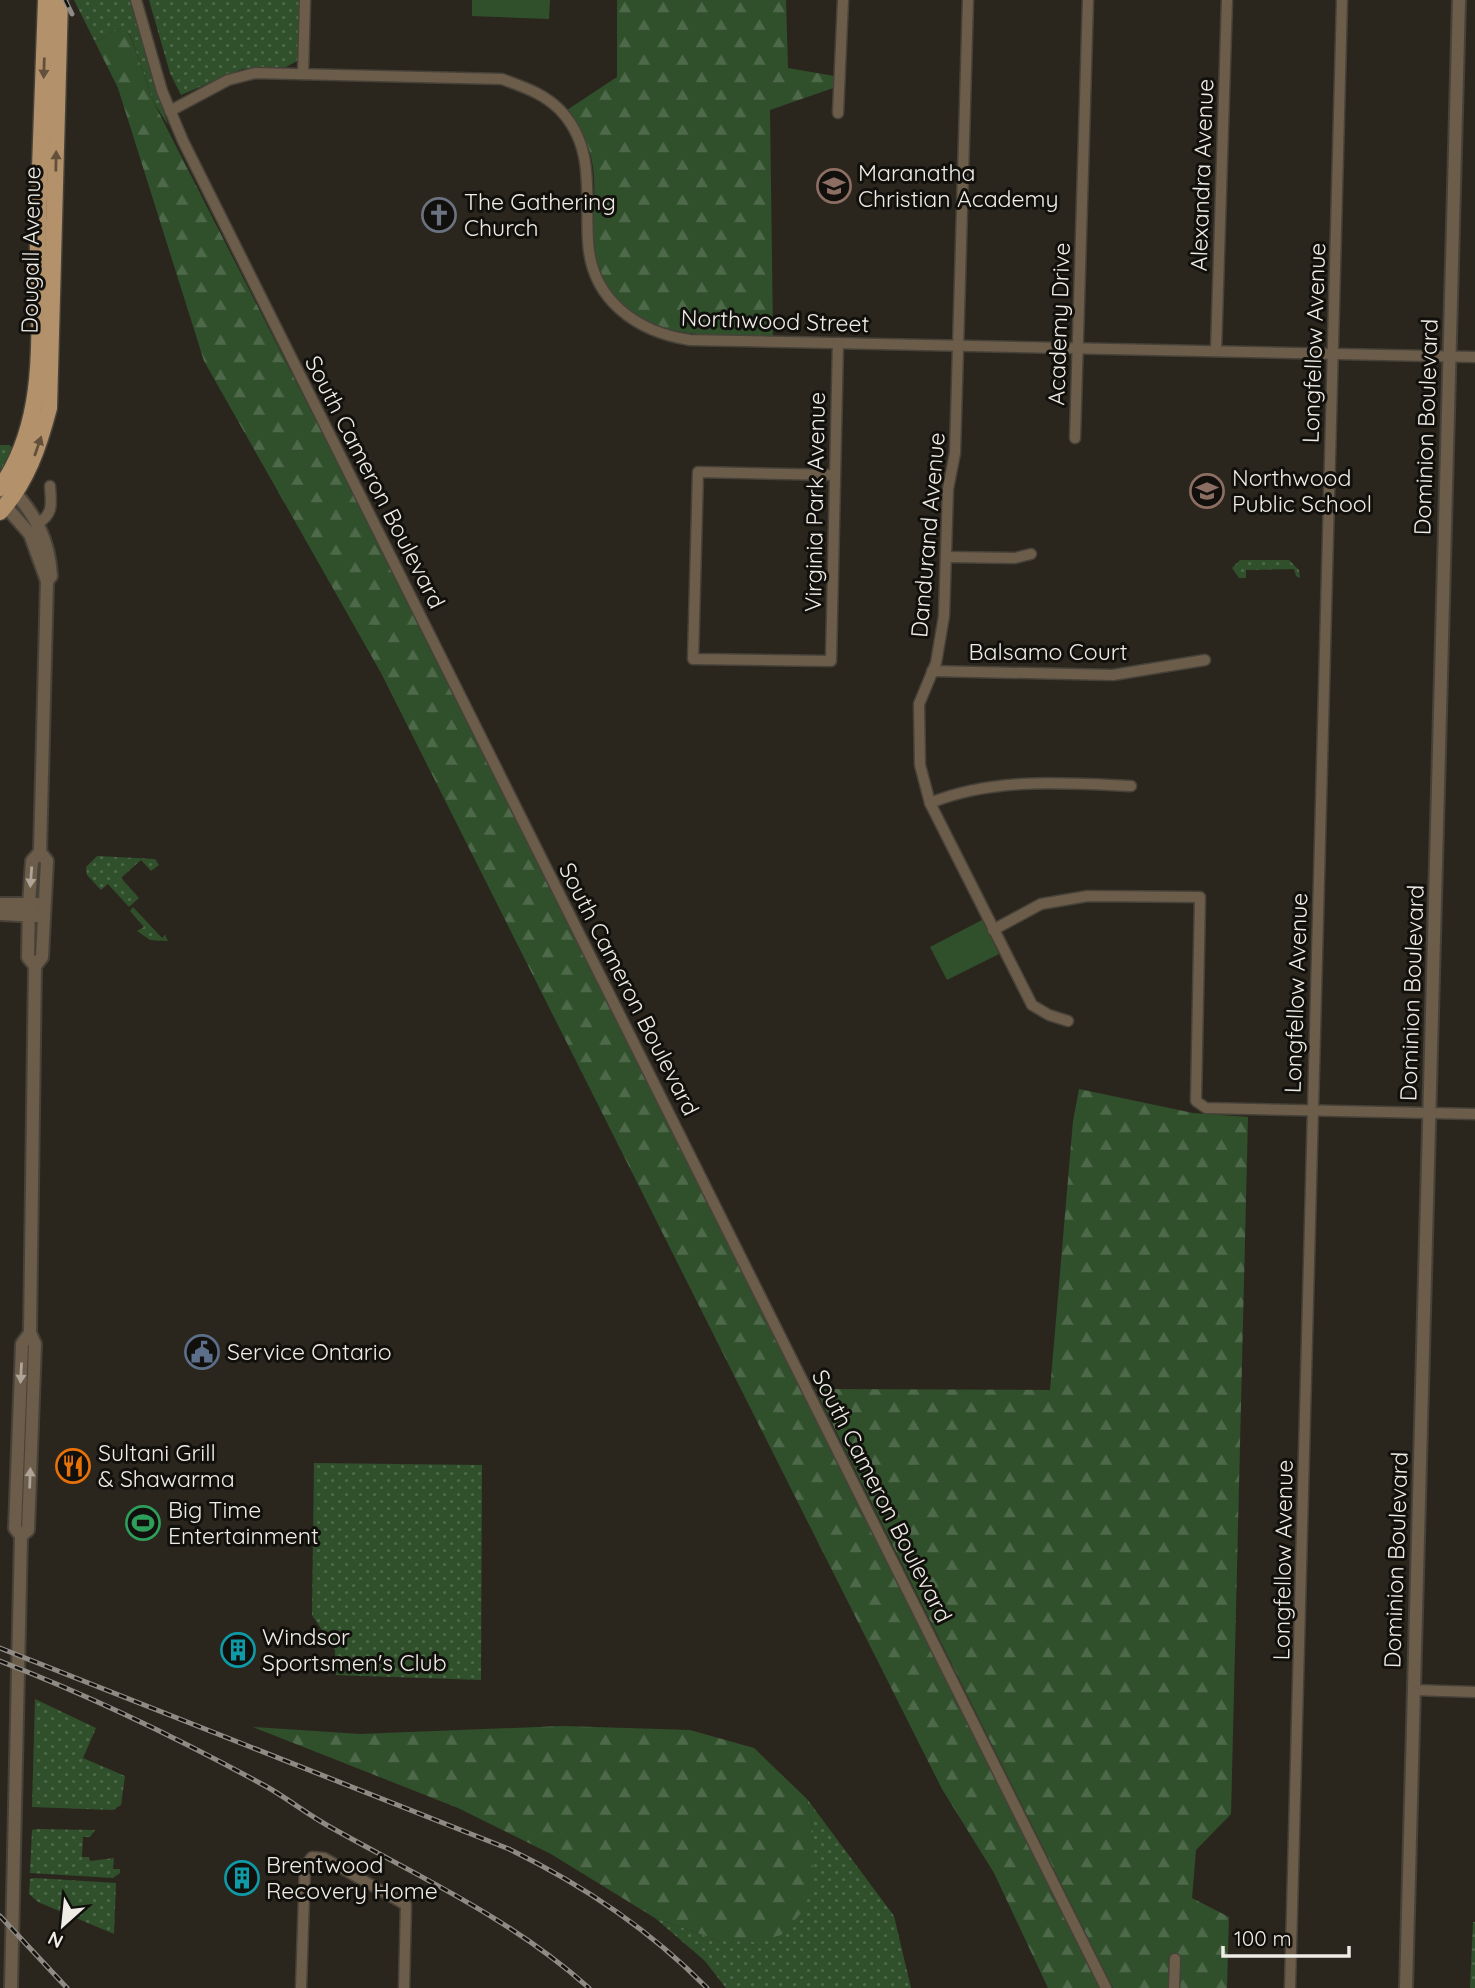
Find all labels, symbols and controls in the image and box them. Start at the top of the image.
one-way arrow [38,57,49,79]
street label: Alexandra Avenue [1184,78,1219,272]
one-way arrow [50,150,61,172]
place label: Maranatha Christian Academy [858,158,1058,213]
street label: Dougall Avenue [15,166,46,334]
school or university icon: Maranatha Christian Academy [815,167,853,205]
place label: The Gathering Church [464,187,616,242]
church icon: The Gathering Church [420,196,458,234]
street label: Academy Drive [1041,242,1076,406]
street label: Longfellow Avenue [1296,242,1331,444]
street label: Northwood Street [680,303,870,338]
street label: Dominion Boulevard [1407,318,1444,536]
street label: South Cameron Boulevard [299,350,452,613]
street label: Virginia Park Avenue [798,392,831,612]
street label: Dandurand Avenue [904,431,951,639]
one-way arrow [33,436,44,457]
place label: Northwood Public School [1232,463,1372,518]
school or university icon: Northwood Public School [1188,472,1226,510]
street label: Balsamo Court [969,637,1128,666]
street label: South Cameron Boulevard [553,857,706,1120]
one-way arrow [25,866,36,888]
street label: Dominion Boulevard [1393,884,1430,1102]
street label: Longfellow Avenue [1278,892,1313,1094]
public building icon: Service Ontario [183,1333,221,1371]
place label: Service Ontario [227,1337,392,1366]
one-way arrow [15,1362,26,1384]
street label: South Cameron Boulevard [806,1364,959,1627]
place label: Sultani Grill & Shawarma [98,1438,235,1493]
restaurant icon: Sultani Grill & Shawarma [54,1447,92,1485]
street label: Dominion Boulevard [1377,1451,1414,1669]
street label: Longfellow Avenue [1266,1459,1299,1661]
one-way arrow [25,1466,36,1488]
place label: Big Time Entertainment [168,1495,319,1550]
sports icon: Big Time Entertainment [124,1504,162,1542]
place label: Windsor Sportsmen's Club [262,1622,447,1677]
building icon: Windsor Sportsmen's Club [219,1631,257,1669]
place label: Brentwood Recovery Home [266,1850,438,1905]
building icon: Brentwood Recovery Home [223,1859,261,1897]
north arrow [28,1890,98,1960]
scale bar [1223,1914,1349,1958]
text: 100 m [1234,1925,1292,1951]
text: N [44,1926,67,1954]

